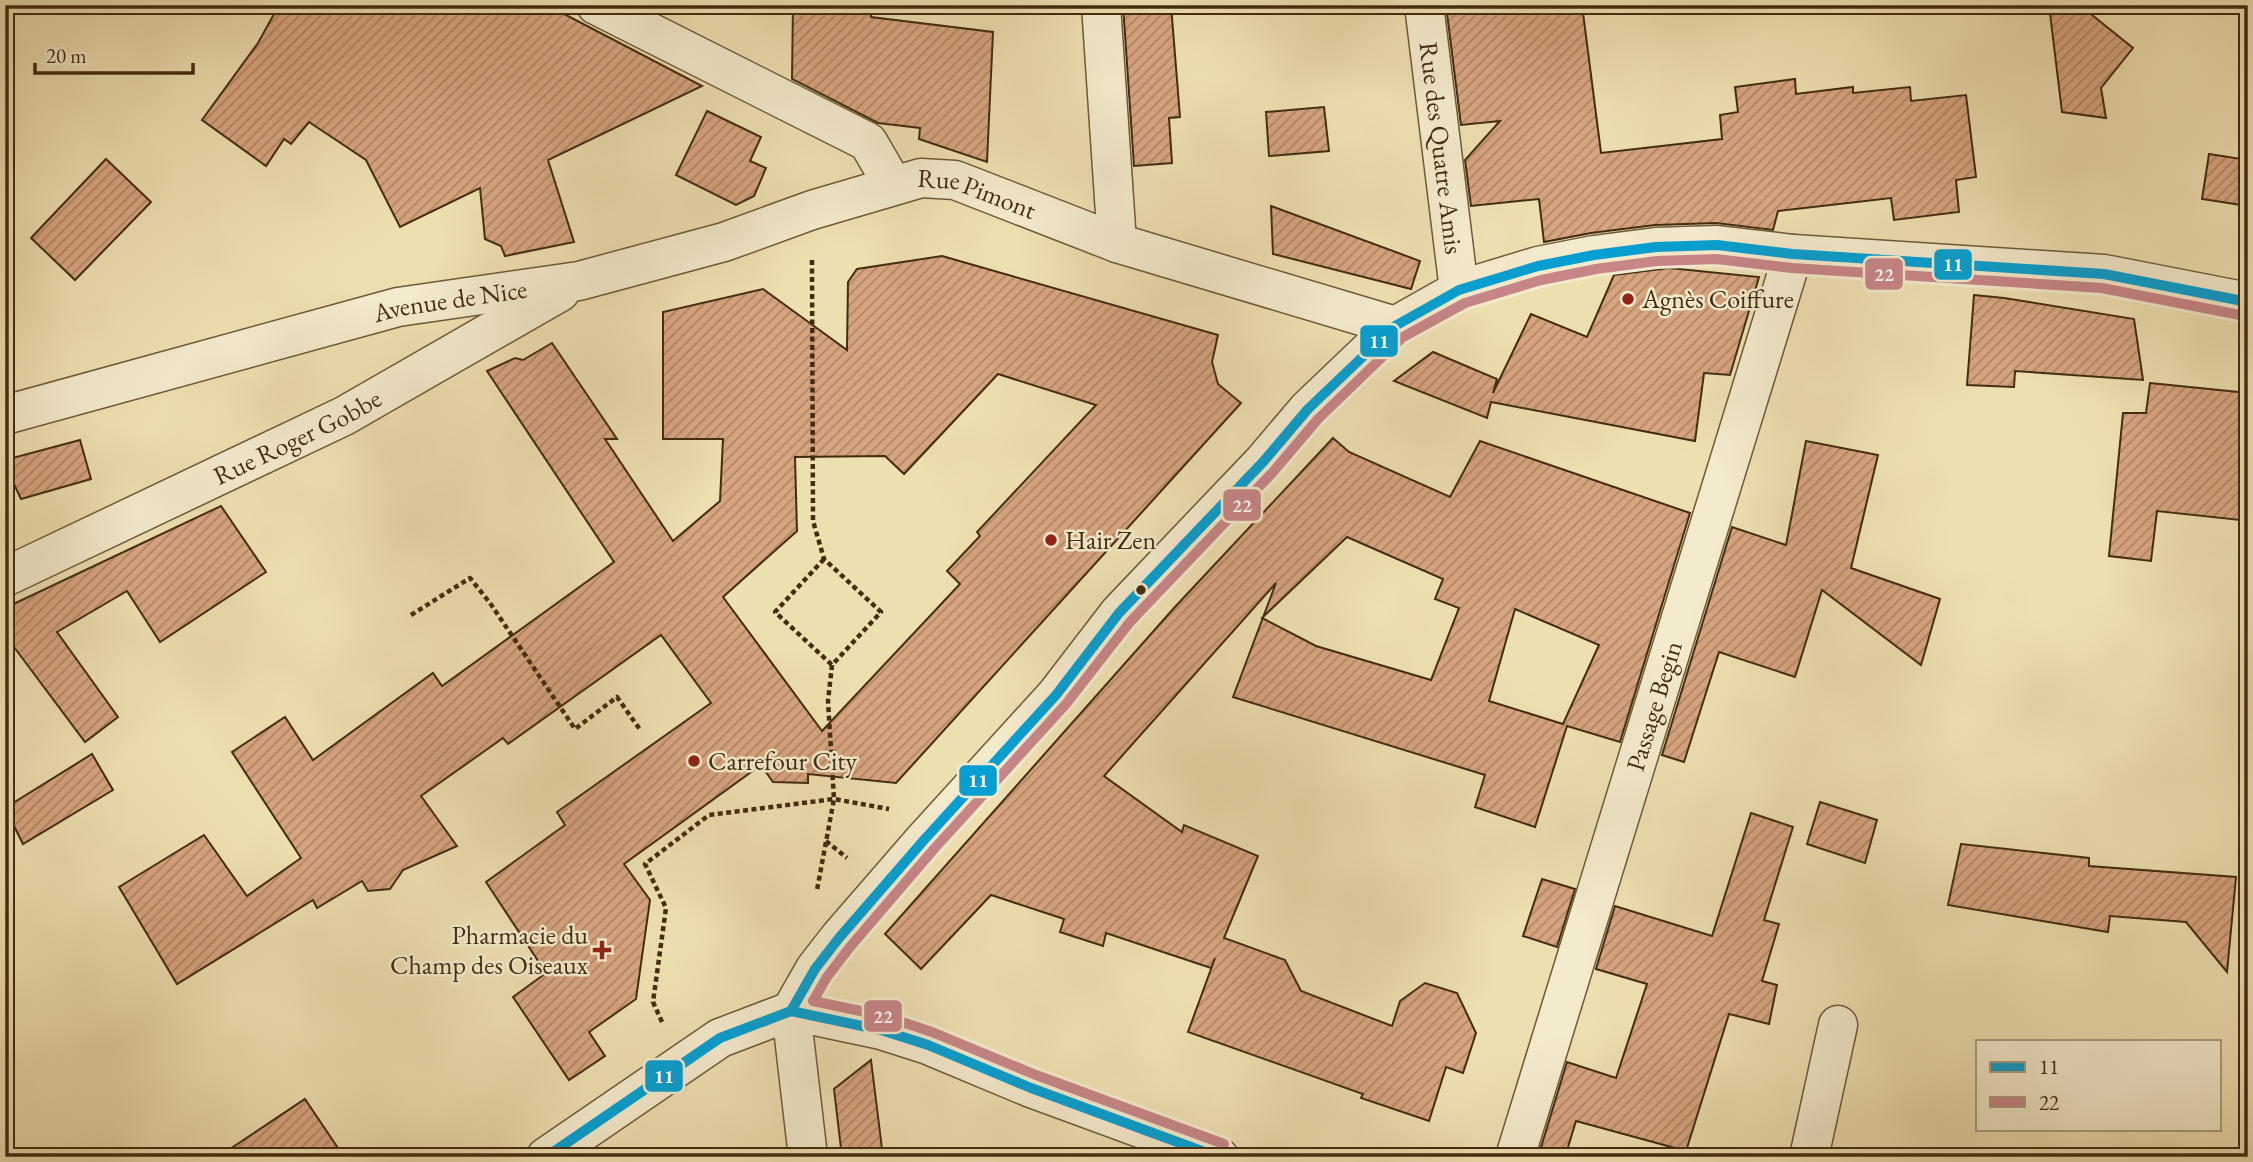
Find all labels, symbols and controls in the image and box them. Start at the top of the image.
scale bar [35,32,192,76]
street label: Rue des Quatre Amis [1412,40,1471,256]
text: 20 m [46,42,87,69]
street label: Rue Pimont [917,161,1041,227]
line badge: 11 [1933,248,1973,281]
text: 11 [1943,252,1963,277]
line badge: 22 [1864,257,1904,291]
text: 22 [1874,262,1894,287]
street label: Avenue de Nice [368,272,529,330]
place label: Agnès Coiffure [1641,282,1794,316]
marker: Agnès Coiffure [1620,291,1636,307]
line badge: 11 [1359,324,1399,358]
text: 11 [1369,329,1389,354]
street label: Rue Roger Gobbe [208,381,387,493]
line badge: 22 [1222,488,1262,522]
text: 22 [1232,493,1252,518]
place label: Hair Zen [1065,523,1157,557]
marker: Hair Zen [1043,532,1059,548]
unlabelled marker [1134,583,1148,597]
street label: Passage Begin [1618,637,1690,775]
place label: Carrefour City [708,744,857,778]
marker: Carrefour City [686,753,702,769]
line badge: 11 [958,764,998,797]
text: 11 [968,768,988,793]
place label: Pharmacie du Champ des Oiseaux [390,918,589,982]
marker: Pharmacie du Champ des Oiseaux [594,942,610,958]
line badge: 22 [863,999,903,1033]
text: 22 [873,1004,893,1029]
legend [1976,1040,2222,1130]
text: 11 [2039,1053,2059,1080]
line badge: 11 [644,1059,684,1093]
text: 11 [654,1064,674,1089]
text: 22 [2039,1089,2059,1116]

